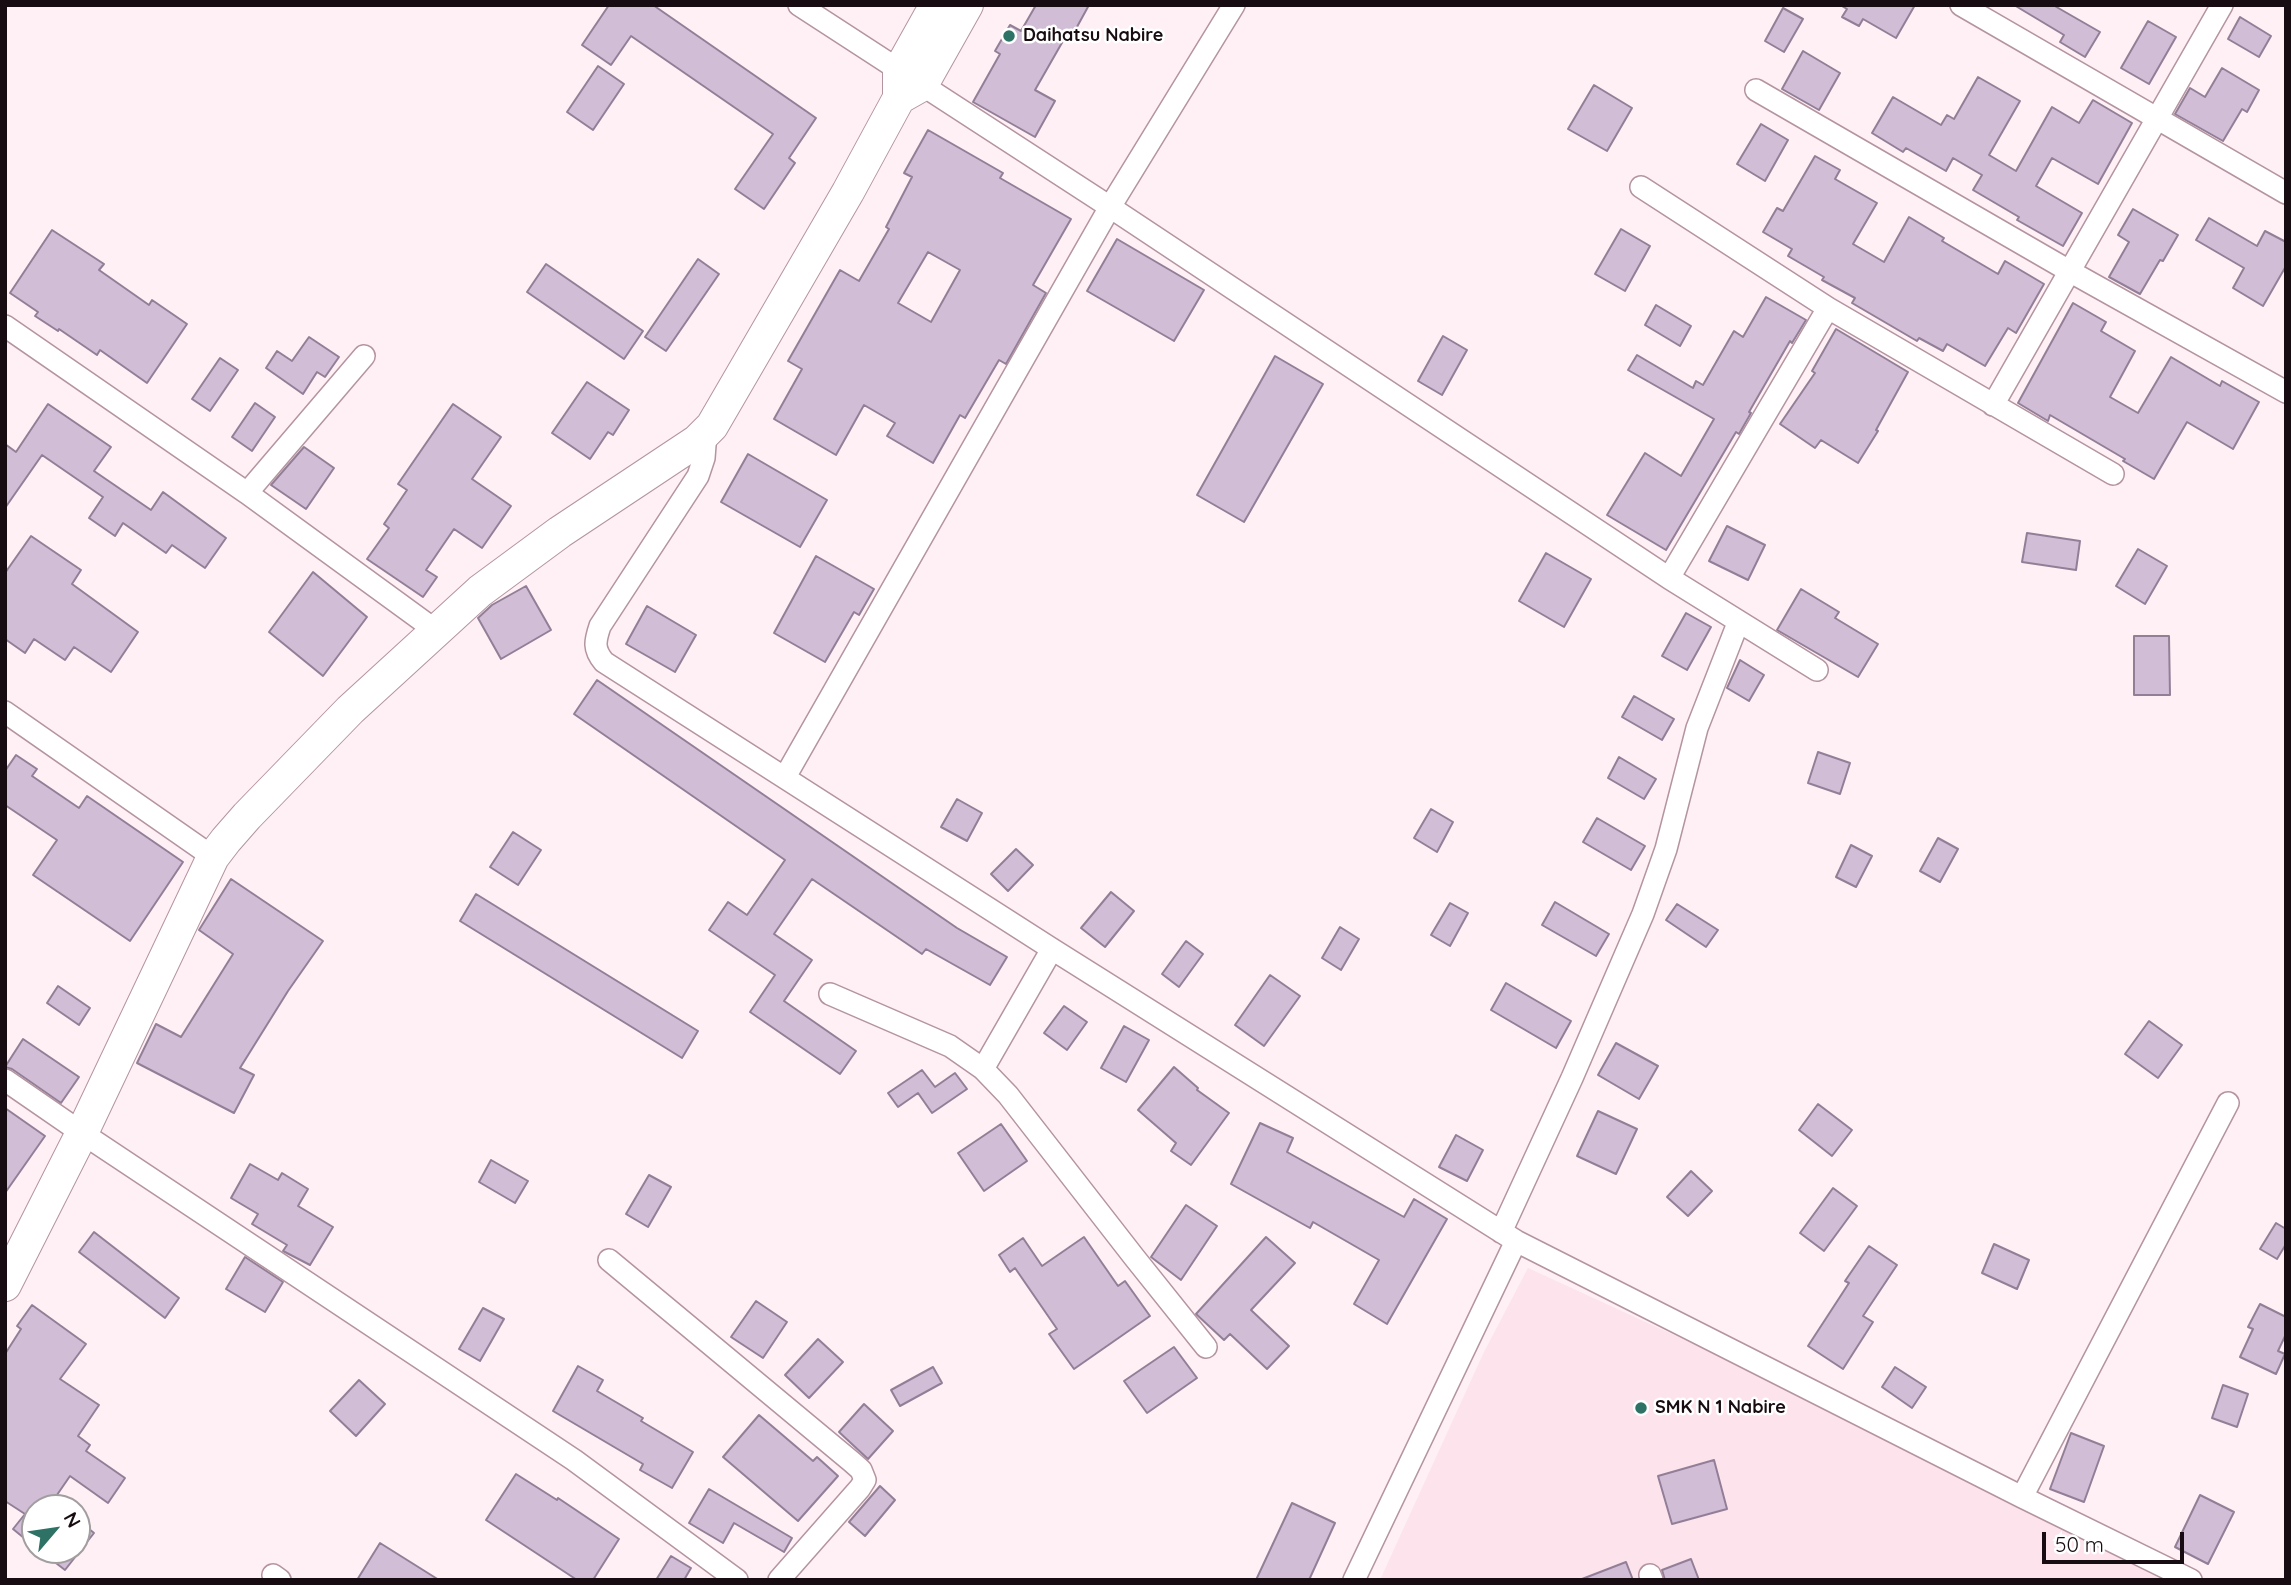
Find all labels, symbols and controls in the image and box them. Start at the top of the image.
place label: Daihatsu Nabire [1023,25,1163,47]
marker: Daihatsu Nabire [1001,28,1017,44]
place label: SMK N 1 Nabire [1655,1397,1786,1419]
marker: SMK N 1 Nabire [1633,1400,1649,1416]
north arrow [21,1494,91,1564]
text: N [59,1508,86,1532]
scale bar [2046,1518,2188,1562]
text: 50 m [2055,1531,2104,1557]

